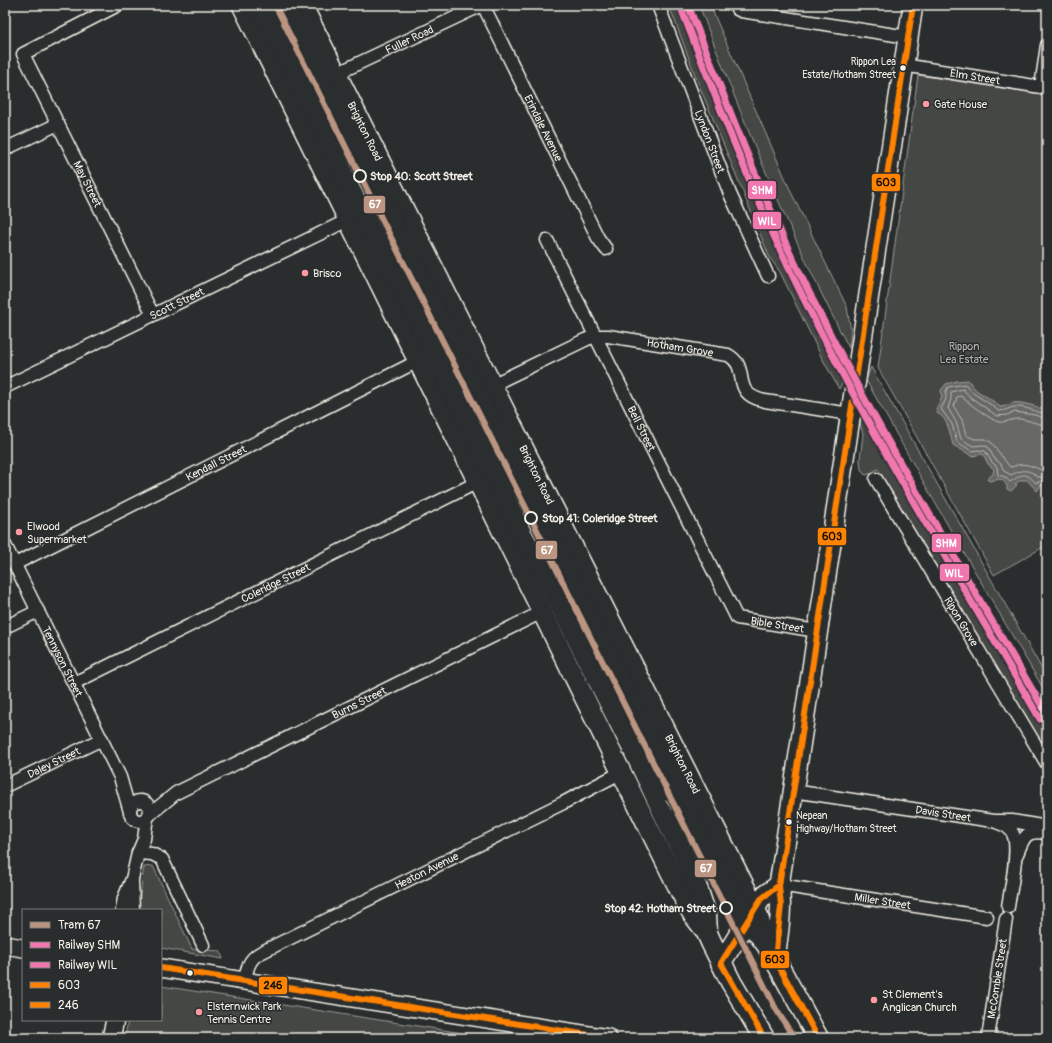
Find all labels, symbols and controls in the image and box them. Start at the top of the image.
street label: Fuller Road [383,22,436,56]
place label: Rippon Lea Estate/Hotham Street [802,56,897,81]
marker: Rippon Lea Estate/Hotham Street [898,63,908,73]
street label: Elm Street [949,66,1002,87]
street label: Erindale Avenue [522,92,566,164]
place label: Gate House [934,98,988,111]
street label: Brighton Road [345,99,385,163]
marker: Gate House [921,99,931,109]
street label: Lyndon Street [692,108,728,175]
street label: May Street [71,159,105,210]
marker: Stop 40: Scott Street [353,169,367,183]
place label: Stop 40: Scott Street [370,170,473,183]
line badge: 603 [871,173,901,192]
text: 603 [876,176,896,189]
line badge: SHM [747,180,777,200]
text: SHM [751,184,773,197]
line badge: 67 [363,195,386,214]
text: 67 [369,198,381,211]
line badge: WIL [752,211,782,230]
text: WIL [758,215,776,228]
place label: Brisco [313,267,342,280]
marker: Brisco [300,268,310,278]
street label: Scott Street [147,284,207,322]
street label: Hotham Grove [646,336,715,359]
park label: Rippon Lea Estate [940,340,989,366]
street label: Bell Street [625,404,659,454]
street label: Kendall Street [183,442,249,483]
street label: Brighton Road [517,443,557,506]
marker: Stop 41: Coleridge Street [524,511,538,525]
place label: Stop 41: Coleridge Street [542,512,658,525]
place label: Elwood Supermarket [27,520,87,546]
marker: Elwood Supermarket [14,527,24,537]
line badge: 603 [817,527,847,546]
text: 603 [822,530,842,543]
line badge: SHM [931,533,962,553]
text: SHM [935,537,957,550]
line badge: 67 [535,540,558,560]
text: 67 [541,544,553,557]
street label: Coleridge Street [239,560,313,605]
line badge: WIL [939,563,970,582]
text: WIL [945,567,963,580]
street label: Ripon Grove [942,594,981,649]
street label: Bible Street [750,614,806,635]
street label: Tennyson Street [40,624,86,699]
street label: Burns Street [330,683,389,721]
street label: Brighton Road [662,732,703,796]
street label: Daley Street [25,744,83,781]
street label: Davis Street [915,803,973,824]
place label: Nepean Highway/Hotham Street [796,810,897,835]
marker: Nepean Highway/Hotham Street [784,817,794,827]
street label: Heaton Avenue [393,849,461,892]
line badge: 67 [694,859,717,878]
text: 67 [700,862,712,875]
street label: Miller Street [854,890,912,912]
marker: Stop 42: Hotham Street [719,901,733,915]
place label: Stop 42: Hotham Street [604,902,717,915]
legend [22,909,162,1021]
text: Tram 67 [58,918,101,933]
street label: McCombie Street [985,937,1010,1020]
text: Railway SHM [58,938,121,953]
line badge: 603 [760,950,790,969]
text: 603 [765,953,785,966]
text: Railway WIL [58,958,118,973]
unlabelled marker [185,968,195,978]
line badge: 246 [258,976,288,995]
text: 603 [58,978,80,993]
text: 246 [264,979,283,992]
place label: St Clement's Anglican Church [882,988,957,1014]
marker: St Clement's Anglican Church [869,995,879,1005]
text: 246 [58,998,79,1013]
place label: Elsternwick Park Tennis Centre [207,1000,282,1026]
marker: Elsternwick Park Tennis Centre [194,1007,204,1017]

